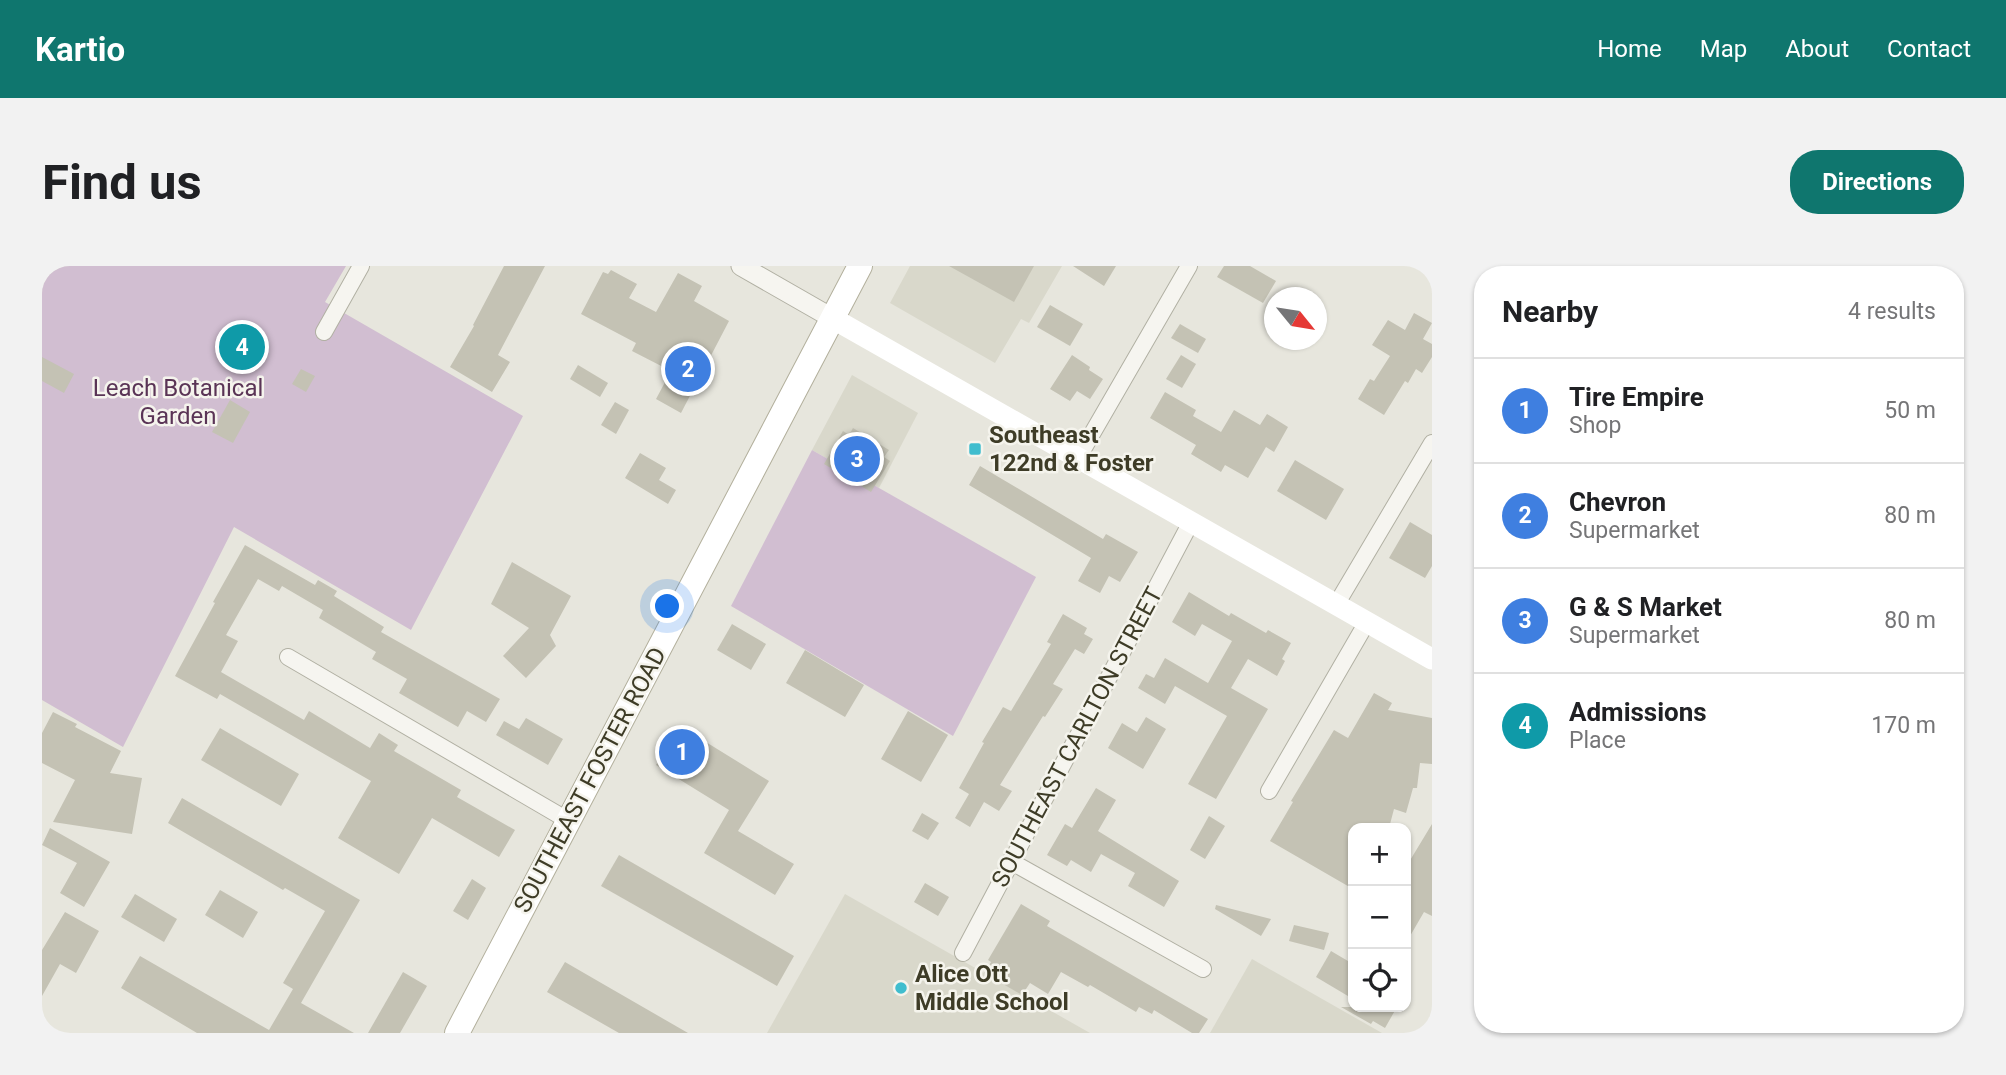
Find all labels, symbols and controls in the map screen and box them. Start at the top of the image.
text: Kartio [35,30,125,69]
text: Home [1597,35,1662,63]
text: Map [1700,35,1747,63]
text: About [1785,35,1849,63]
text: Contact [1887,35,1971,63]
button: Directions [1790,150,1964,214]
text: Find us [42,154,202,211]
north arrow [1264,287,1327,350]
text: Nearby [1502,294,1598,329]
text: 4 results [1848,298,1936,325]
pin: 4 [219,321,265,373]
pin: 2 [665,343,711,395]
park label: Leach Botanical Garden [93,374,263,430]
text: Tire Empire [1569,382,1704,412]
text: 1 [1518,397,1532,424]
text: 50 m [1884,397,1936,424]
text: Shop [1569,412,1621,439]
place label: Southeast 122nd & Foster [989,421,1154,477]
pin: 3 [834,433,880,485]
marker: Southeast 122nd & Foster [967,441,983,457]
text: Chevron [1569,487,1666,517]
text: 2 [1518,502,1532,529]
text: 80 m [1884,502,1936,529]
text: Supermarket [1569,517,1700,544]
street label: SOUTHEAST CARLTON STREET [986,582,1168,892]
your location [650,589,684,623]
text: G & S Market [1569,592,1722,622]
text: 3 [1518,607,1532,634]
text: 80 m [1884,607,1936,634]
text: Supermarket [1569,622,1700,649]
street label: SOUTHEAST FOSTER ROAD [508,643,672,917]
text: Admissions [1569,697,1707,727]
text: 4 [1518,712,1532,739]
text: 170 m [1871,712,1936,739]
pin: 1 [659,726,705,778]
text: Place [1569,727,1626,754]
map controls [1348,823,1411,1012]
button: + [1348,823,1411,886]
button: − [1348,886,1411,949]
button: locate [1348,949,1411,1012]
place label: Alice Ott Middle School [915,960,1069,1016]
marker: Alice Ott Middle School [893,980,909,996]

